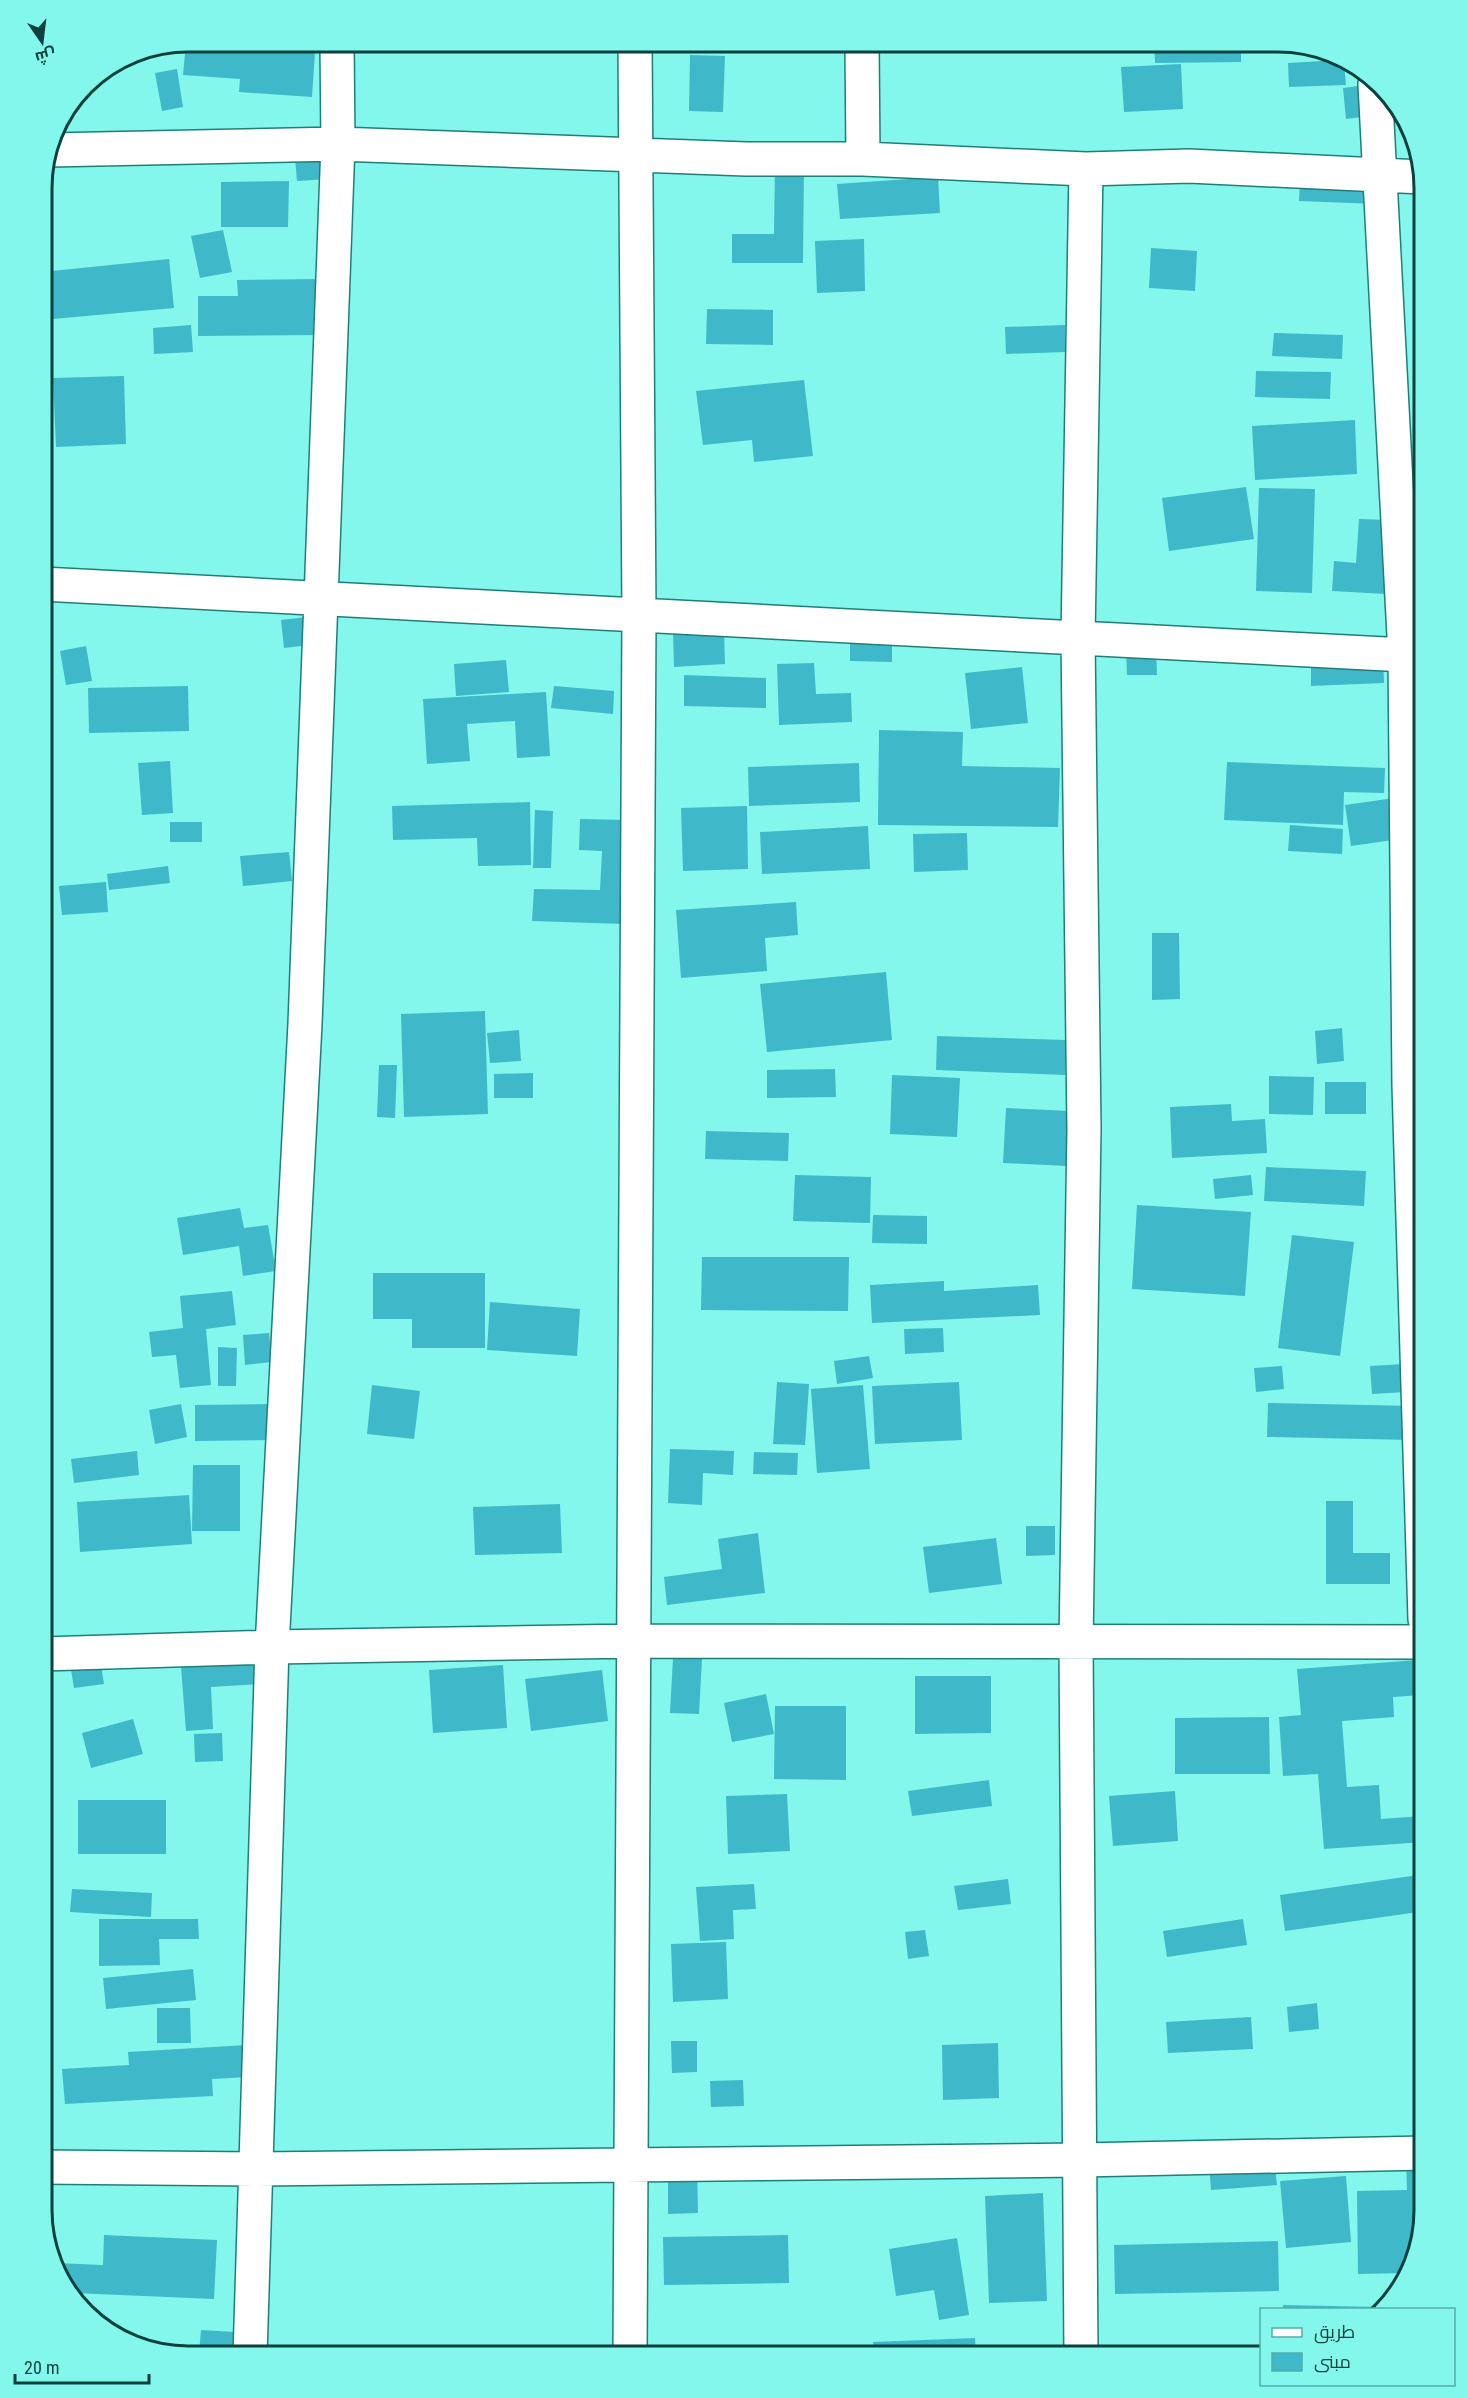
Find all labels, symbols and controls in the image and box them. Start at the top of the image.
north arrow [12,12,72,72]
text: ش [33,44,58,68]
legend [1260,2308,1455,2386]
text: طريق [1314,2321,1355,2344]
scale bar [15,2347,148,2385]
text: مبنى [1314,2351,1351,2373]
text: 20 m [24,2357,59,2378]

